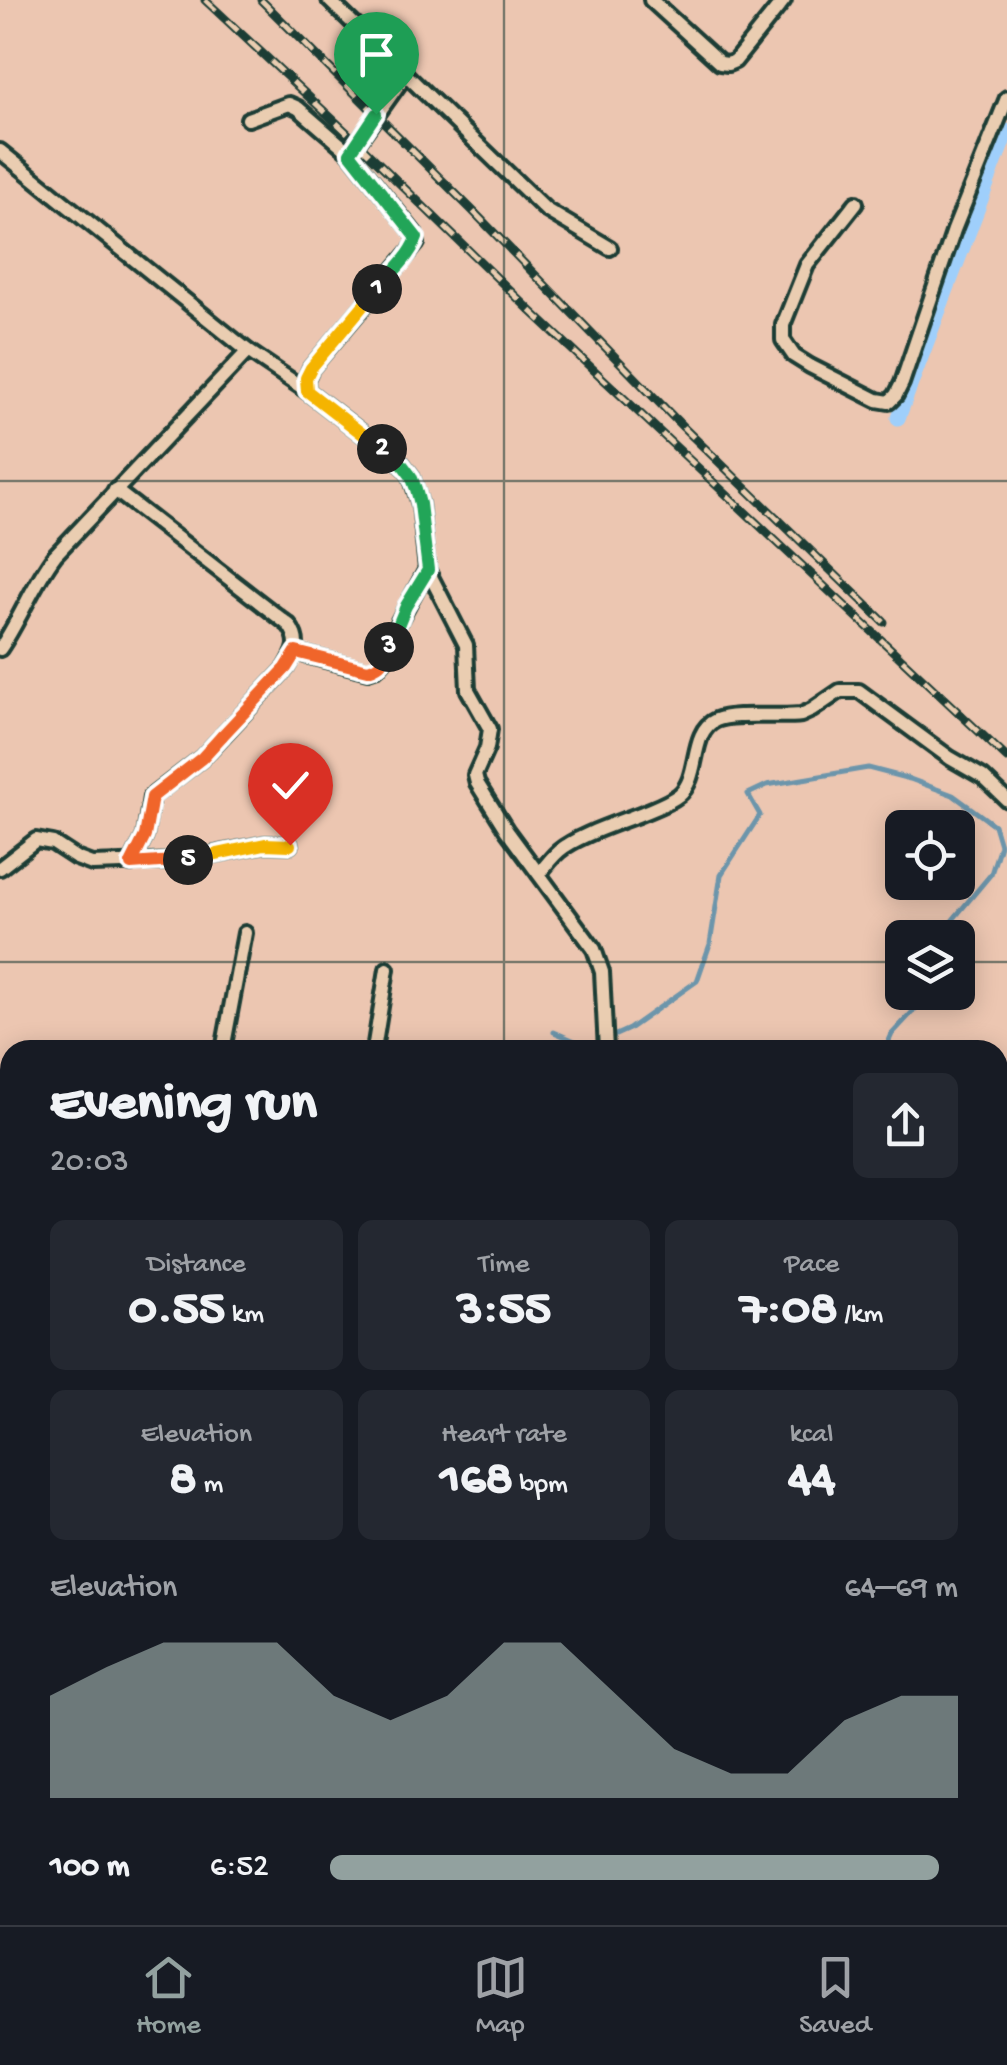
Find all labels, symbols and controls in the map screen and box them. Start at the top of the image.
pin [334,12,419,115]
icon: arrive [349,27,404,82]
pin: 1 [352,264,402,314]
text: 1 [371,272,383,305]
pin: 2 [357,424,407,474]
text: 2 [375,432,389,465]
pin: 3 [364,622,414,672]
text: 3 [382,630,396,663]
pin [248,743,333,846]
icon: check [263,758,318,813]
map controls [885,810,975,1010]
button: locate [885,810,975,900]
pin: 5 [163,835,213,885]
text: 5 [181,843,195,876]
button: layers [885,920,975,1010]
button: share [853,1073,958,1178]
text: Evening run [50,1074,317,1138]
text: 20:03 [50,1144,129,1182]
text: Distance [147,1249,246,1282]
text: Time [478,1249,530,1282]
text: Pace [784,1249,839,1282]
text: 0.55 [128,1282,225,1341]
text: 3:55 [457,1282,551,1341]
text: 7:08 [740,1282,838,1341]
text: km [225,1299,264,1332]
text: /km [838,1299,883,1332]
text: Elevation [141,1419,252,1452]
text: Heart rate [441,1419,567,1452]
text: kcal [790,1419,834,1452]
text: 8 [169,1452,197,1511]
text: 168 [440,1452,513,1511]
text: 44 [788,1452,835,1511]
text: m [197,1469,223,1502]
text: bpm [513,1469,568,1502]
text: Elevation [50,1570,177,1608]
text: 64–69 m [844,1570,958,1608]
text: 100 m [50,1849,130,1887]
text: 6:52 [210,1849,269,1887]
tab: Home [136,1950,201,2043]
tab: Map [473,1950,528,2043]
tab: Saved [799,1950,871,2043]

